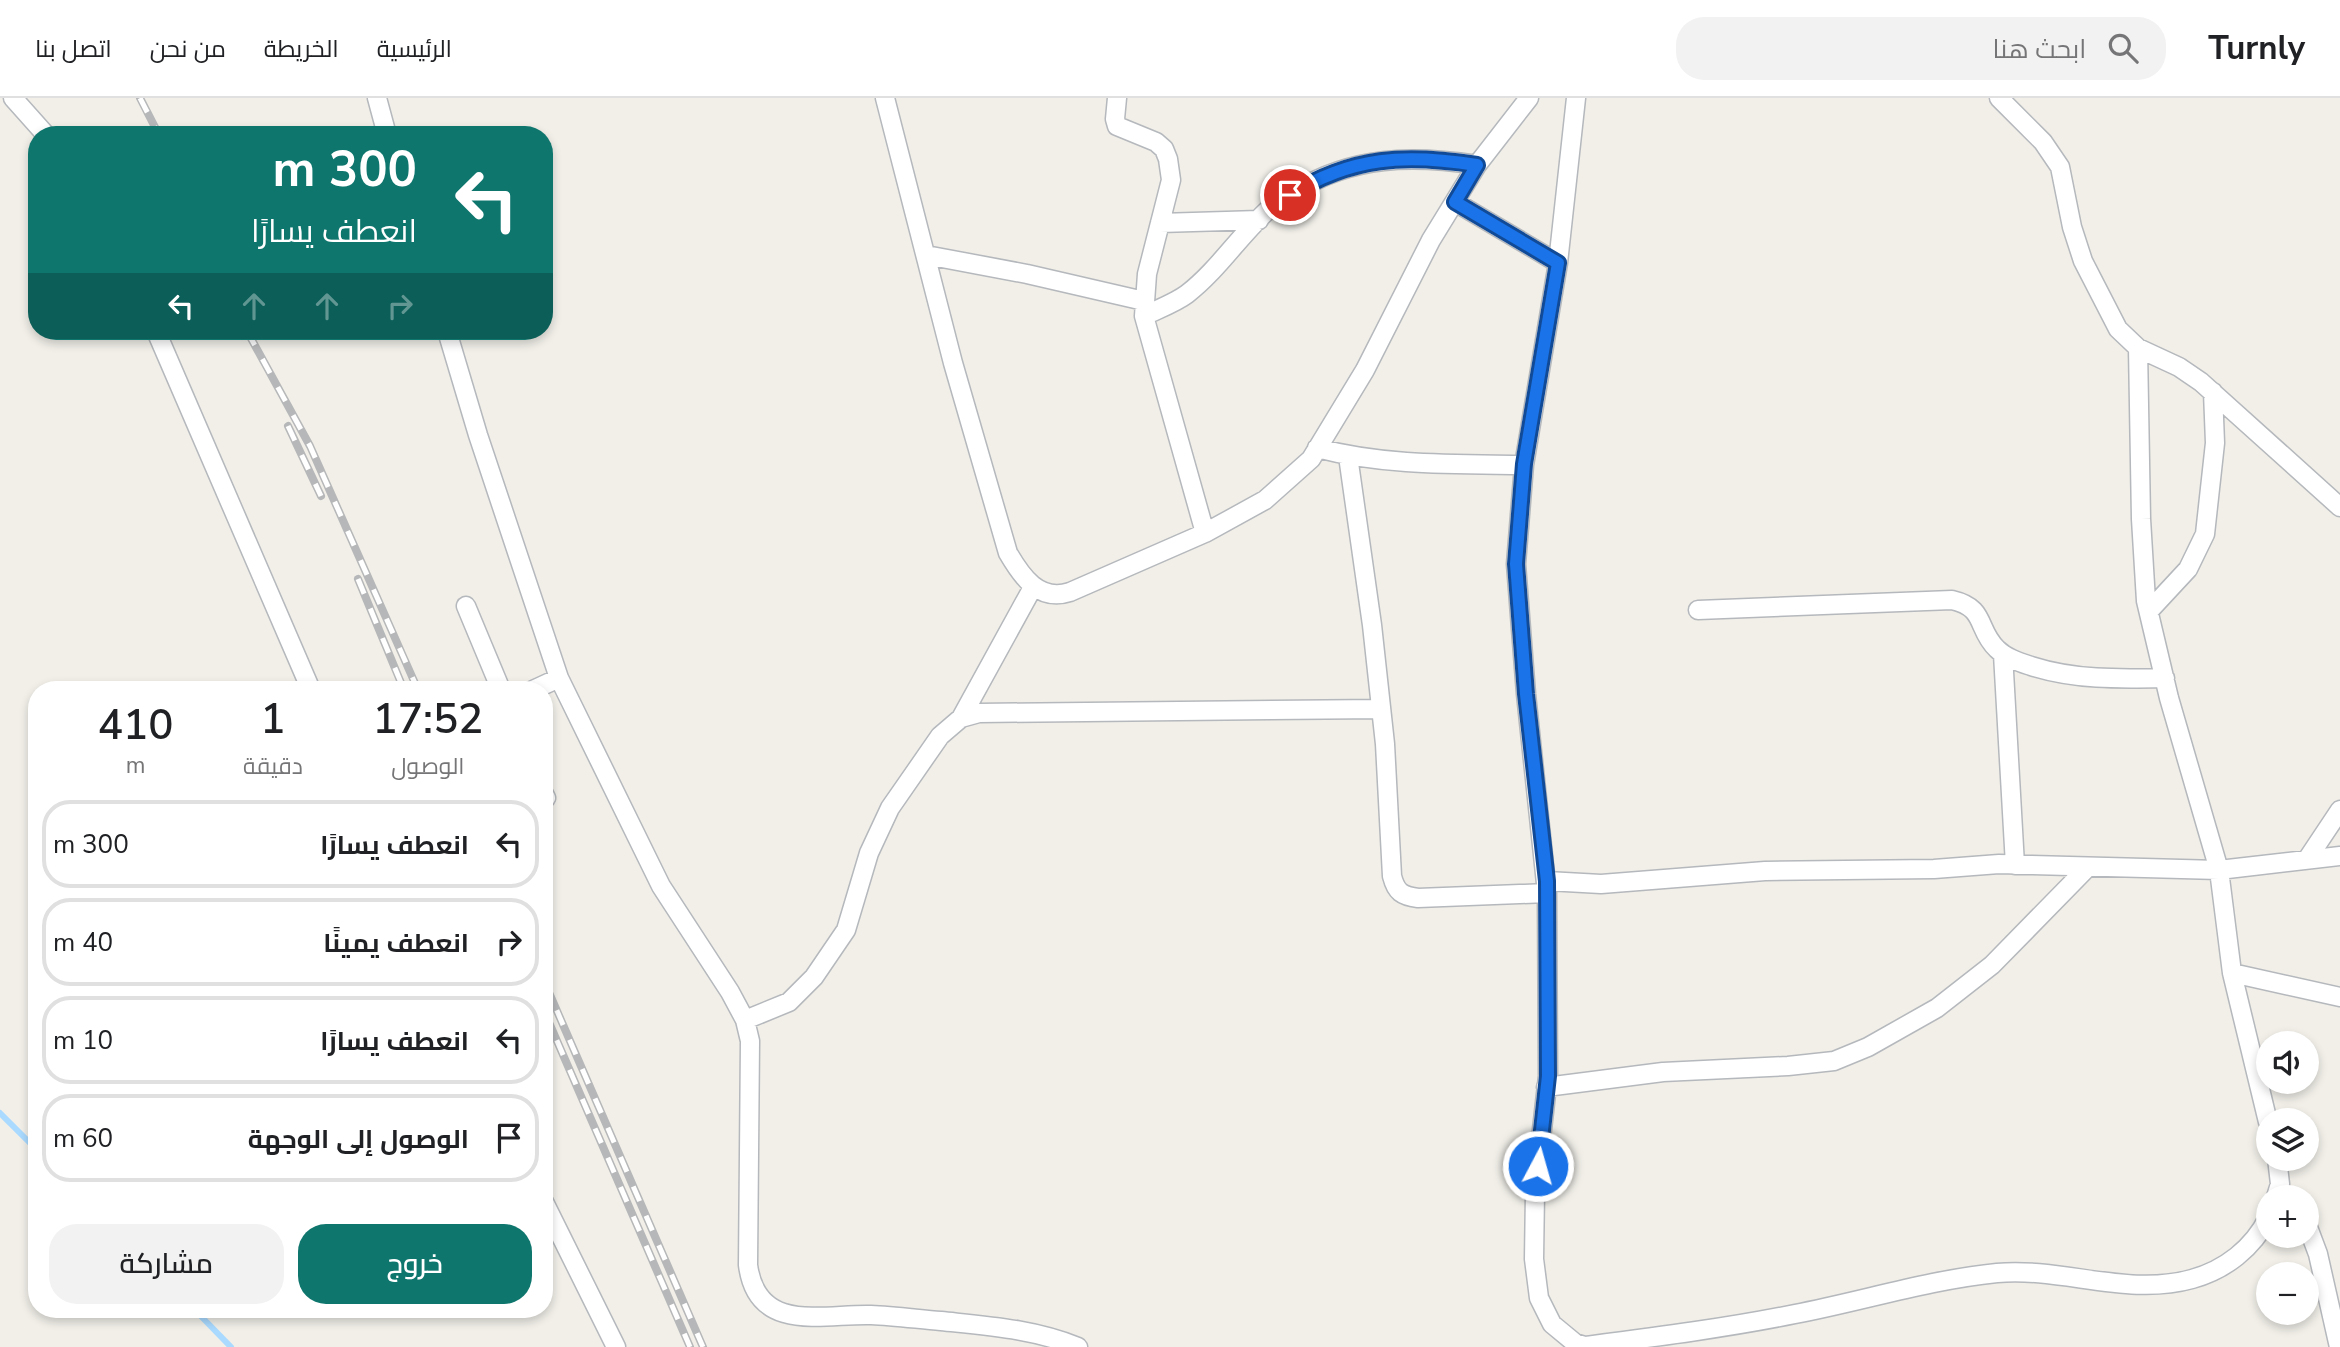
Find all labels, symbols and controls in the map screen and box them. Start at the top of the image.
search box [1676,17,2166,80]
text: Turnly [2208,26,2305,71]
icon: search [2104,29,2142,67]
text: ابحث هنا [1993,32,2086,67]
text: اتصل بنا [35,33,112,65]
text: من نحن [150,33,226,65]
text: الخريطة [264,33,339,65]
text: الرئيسية [377,33,452,65]
text: 300 m [273,136,417,203]
icon: left [441,154,532,245]
pin [1260,165,1320,225]
icon: arrive [1271,176,1309,214]
text: انعطف يسارًا [251,210,417,253]
icon: left [162,287,200,325]
icon: ahead [235,287,273,325]
icon: ahead [308,287,346,325]
icon: right [381,287,419,325]
text: 1 [260,691,286,748]
text: 17:52 [373,691,483,748]
text: 410 [98,697,173,754]
text: m [126,750,145,781]
text: دقيقة [243,751,303,782]
text: الوصول [391,751,465,782]
icon: left [490,825,528,863]
text: 300 m [53,827,129,862]
text: انعطف يسارًا [320,828,469,863]
icon: right [490,923,528,961]
text: 40 m [53,925,113,960]
text: انعطف يمينًا [323,926,469,961]
icon: left [490,1021,528,1059]
text: 10 m [53,1023,113,1058]
text: انعطف يسارًا [320,1024,469,1059]
map controls [2256,1031,2319,1325]
button: sound [2256,1031,2319,1094]
button: layers [2256,1108,2319,1171]
icon: arrive [490,1119,528,1157]
text: 60 m [53,1121,113,1156]
text: الوصول إلى الوجهة [248,1122,469,1157]
position arrow [1501,1129,1575,1203]
button: + [2256,1185,2319,1248]
button: مشاركة [49,1224,284,1304]
button: خروج [298,1224,532,1304]
button: − [2256,1262,2319,1325]

